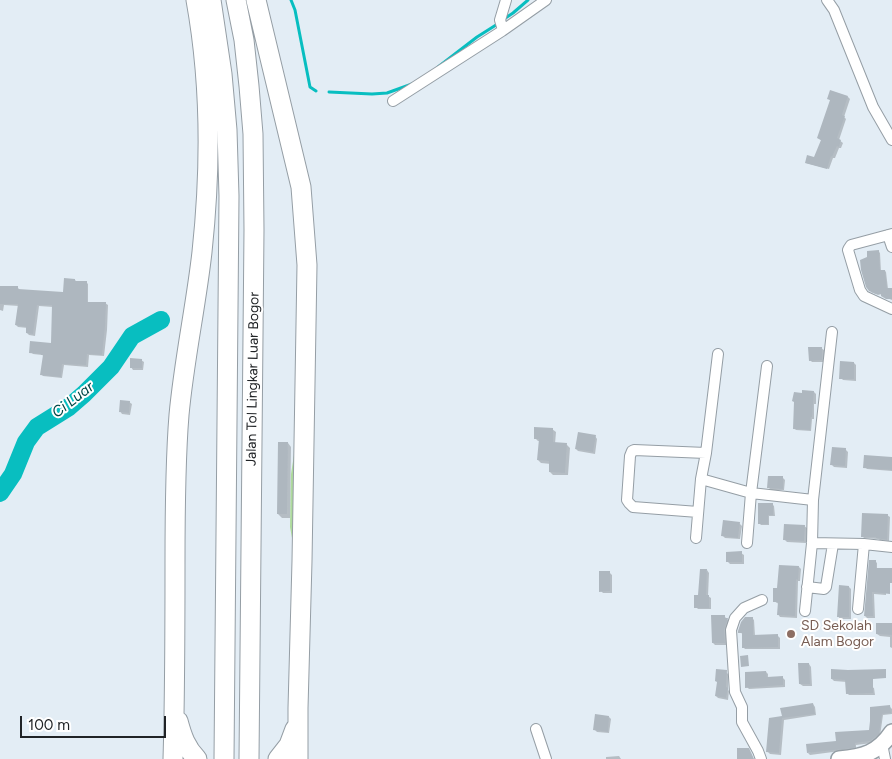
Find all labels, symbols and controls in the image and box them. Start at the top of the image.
street label: Jalan Tol Lingkar Luar Bogor [243,292,263,466]
water label: Ci Luar [49,378,97,422]
place label: SD Sekolah Alam Bogor [801,618,874,650]
marker: SD Sekolah Alam Bogor [785,628,797,640]
scale bar [22,706,169,738]
text: 100 m [28,716,70,734]

